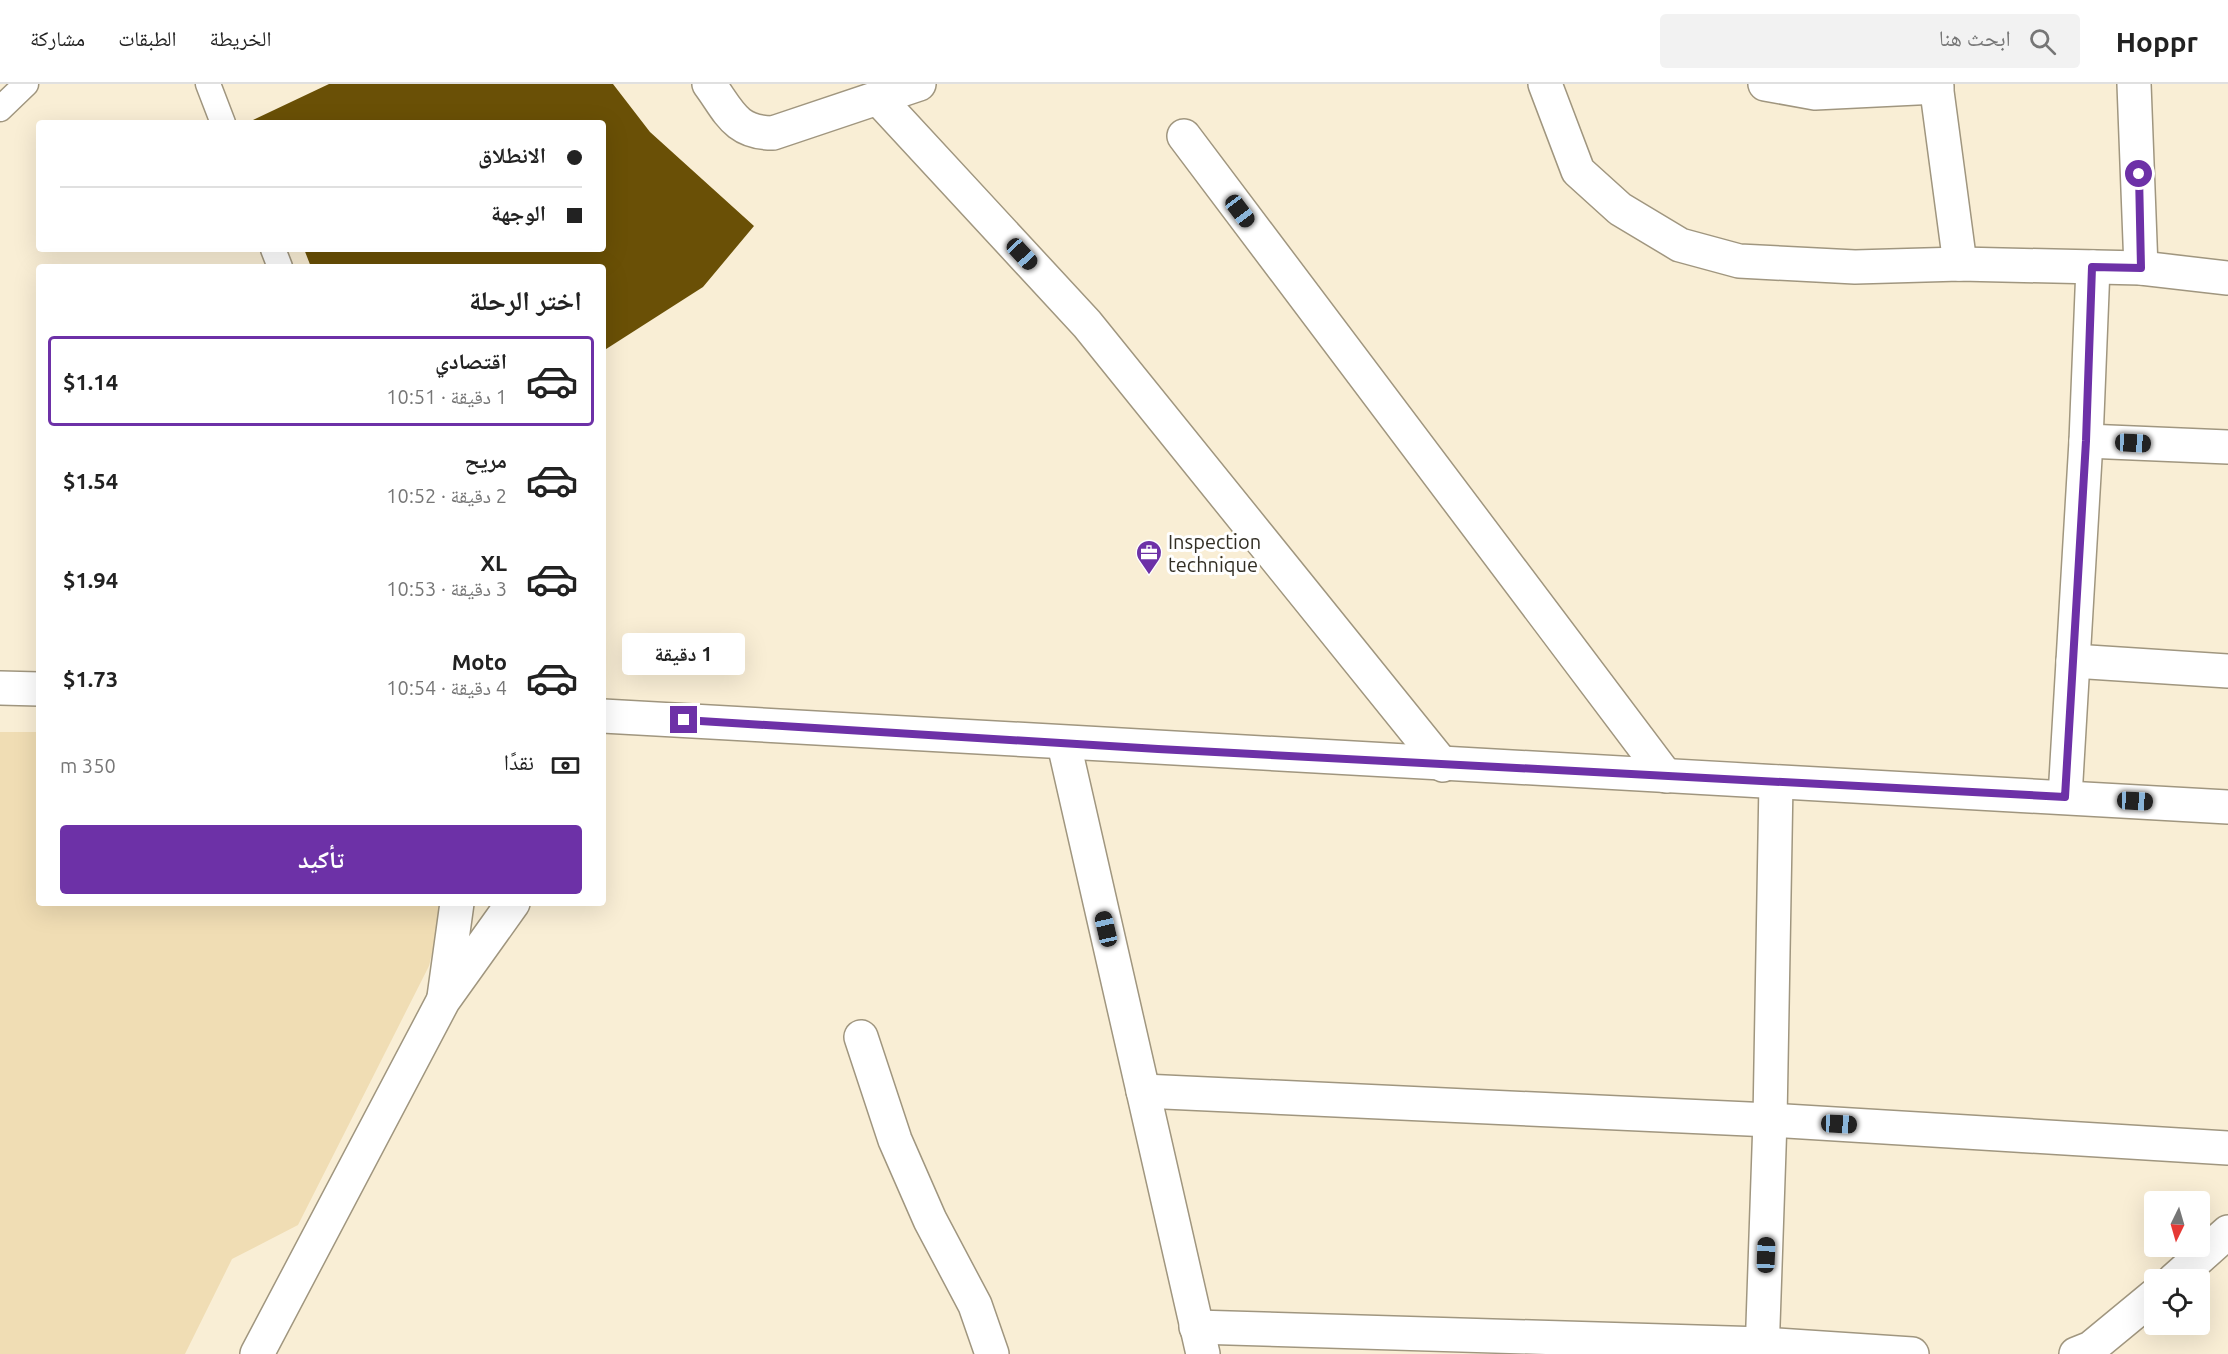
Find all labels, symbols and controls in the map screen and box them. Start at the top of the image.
search box [1660,14,2080,68]
text: ابحث هنا [1939,25,2011,50]
icon: search [2026,25,2059,58]
text: مشاركة [30,26,85,50]
text: الطبقات [118,26,177,50]
text: الخريطة [210,26,271,50]
text: Hoppr [2116,26,2198,57]
text: الانطلاق [478,142,546,167]
route start [2125,160,2152,187]
car [1222,191,1258,231]
text: الوجهة [491,200,546,225]
car [1003,235,1041,273]
text: اختر الرحلة [469,285,582,315]
text: اقتصادي [435,348,507,373]
icon: car [525,354,579,408]
text: $1.14 [63,369,118,394]
text: 1 دقيقة · 10:51 [386,385,507,408]
car [2115,433,2151,453]
text: مريح [464,447,507,472]
icon: car [525,453,579,507]
text: $1.54 [63,468,118,493]
text: 2 دقيقة · 10:52 [386,484,507,507]
place label: Inspection technique [1168,530,1261,576]
office icon: Inspection technique [1134,538,1164,576]
text: XL [480,550,507,575]
icon: car [525,552,579,606]
text: $1.94 [63,567,118,592]
text: 3 دقيقة · 10:53 [386,577,507,600]
callout: 1 دقيقة [622,633,746,675]
text: 1 دقيقة [654,642,713,665]
text: Moto [452,649,507,674]
icon: car [525,651,579,705]
text: $1.73 [63,666,118,691]
text: 4 دقيقة · 10:54 [386,676,507,699]
route end [670,706,697,733]
text: نقدًا [504,749,534,774]
icon: cash [549,749,582,782]
text: 350 m [60,754,116,777]
car [2117,791,2153,811]
button: تأكيد [60,825,582,894]
car [1093,909,1119,949]
car [1821,1114,1857,1134]
north arrow [2144,1191,2210,1257]
map controls [2144,1191,2210,1335]
car [1756,1237,1776,1273]
button: locate [2144,1269,2210,1335]

